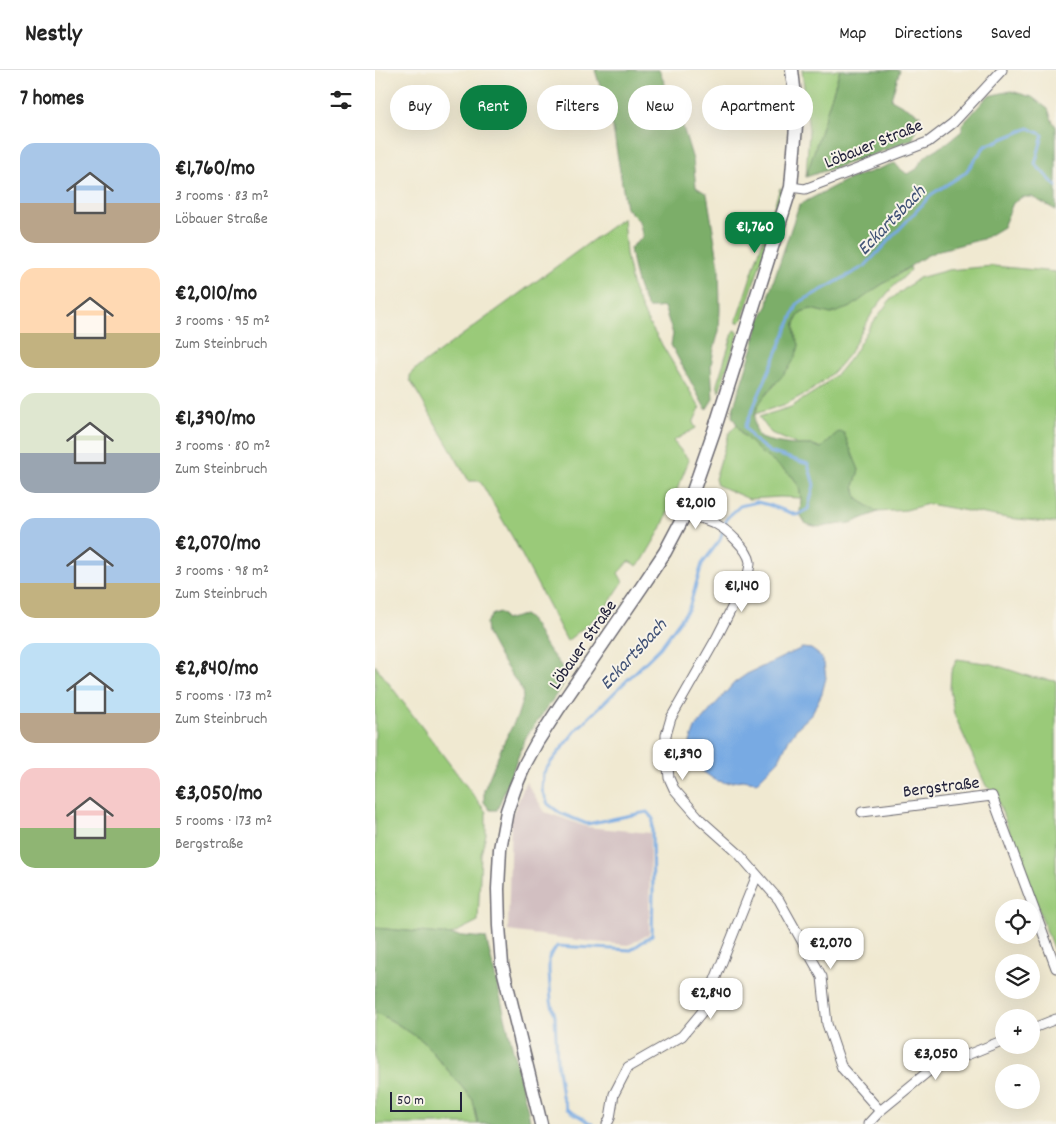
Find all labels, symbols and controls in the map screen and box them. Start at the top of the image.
text: Nestly [25,18,82,52]
text: Map [839,22,866,47]
text: Directions [894,22,963,47]
text: Saved [991,22,1031,47]
text: 7 homes [20,85,84,115]
chip: Buy [390,85,450,130]
chip: Rent [460,85,527,130]
chip: Filters [537,85,618,130]
chip: New [628,85,692,130]
chip: Apartment [702,85,813,130]
icon: filters [327,86,355,114]
street label: Löbauer Straße [821,114,927,176]
text: €1,760/mo [175,155,255,185]
icon: home [60,163,120,223]
water label: Eckartsbach [852,179,934,263]
text: 3 rooms · 83 m² [175,185,269,208]
text: Löbauer Straße [175,208,268,231]
pin: €1,760 [714,212,796,254]
text: €1,760 [736,216,774,239]
text: €2,010/mo [175,280,257,310]
icon: home [60,288,120,348]
text: 3 rooms · 95 m² [175,310,270,333]
text: Zum Steinbruch [175,333,267,356]
text: €1,390/mo [175,405,255,435]
icon: home [60,413,120,473]
text: 3 rooms · 80 m² [175,435,270,458]
text: Zum Steinbruch [175,458,267,481]
pin: €2,010 [655,488,737,530]
text: €2,010 [676,492,716,515]
text: €2,070/mo [175,530,261,560]
icon: home [60,538,120,598]
text: 3 rooms · 98 m² [175,560,269,583]
pin: €1,140 [701,570,783,613]
text: €1,140 [725,575,759,598]
text: Zum Steinbruch [175,583,267,606]
street label: Löbauer Straße [544,596,624,695]
water label: Eckartsbach [595,613,675,697]
text: €2,840/mo [175,655,258,685]
icon: home [60,663,120,723]
text: 5 rooms · 173 m² [175,685,272,708]
text: Zum Steinbruch [175,708,267,731]
pin: €1,390 [642,738,724,781]
text: €1,390 [664,743,702,766]
street label: Bergstraße [902,771,981,806]
text: €3,050/mo [175,780,262,810]
icon: home [60,788,120,848]
text: 5 rooms · 173 m² [175,810,272,833]
text: Bergstraße [175,833,243,856]
map controls [995,899,1040,1109]
button: locate [995,899,1040,944]
pin: €2,070 [790,928,872,970]
text: €2,070 [810,932,852,955]
button: layers [995,954,1040,999]
pin: €2,840 [670,978,752,1020]
text: €2,840 [691,982,731,1005]
button: + [995,1009,1040,1054]
pin: €3,050 [895,1038,977,1081]
text: €3,050 [914,1043,958,1066]
button: − [995,1064,1040,1109]
scale bar [390,1089,463,1112]
text: 50 m [397,1091,424,1111]

